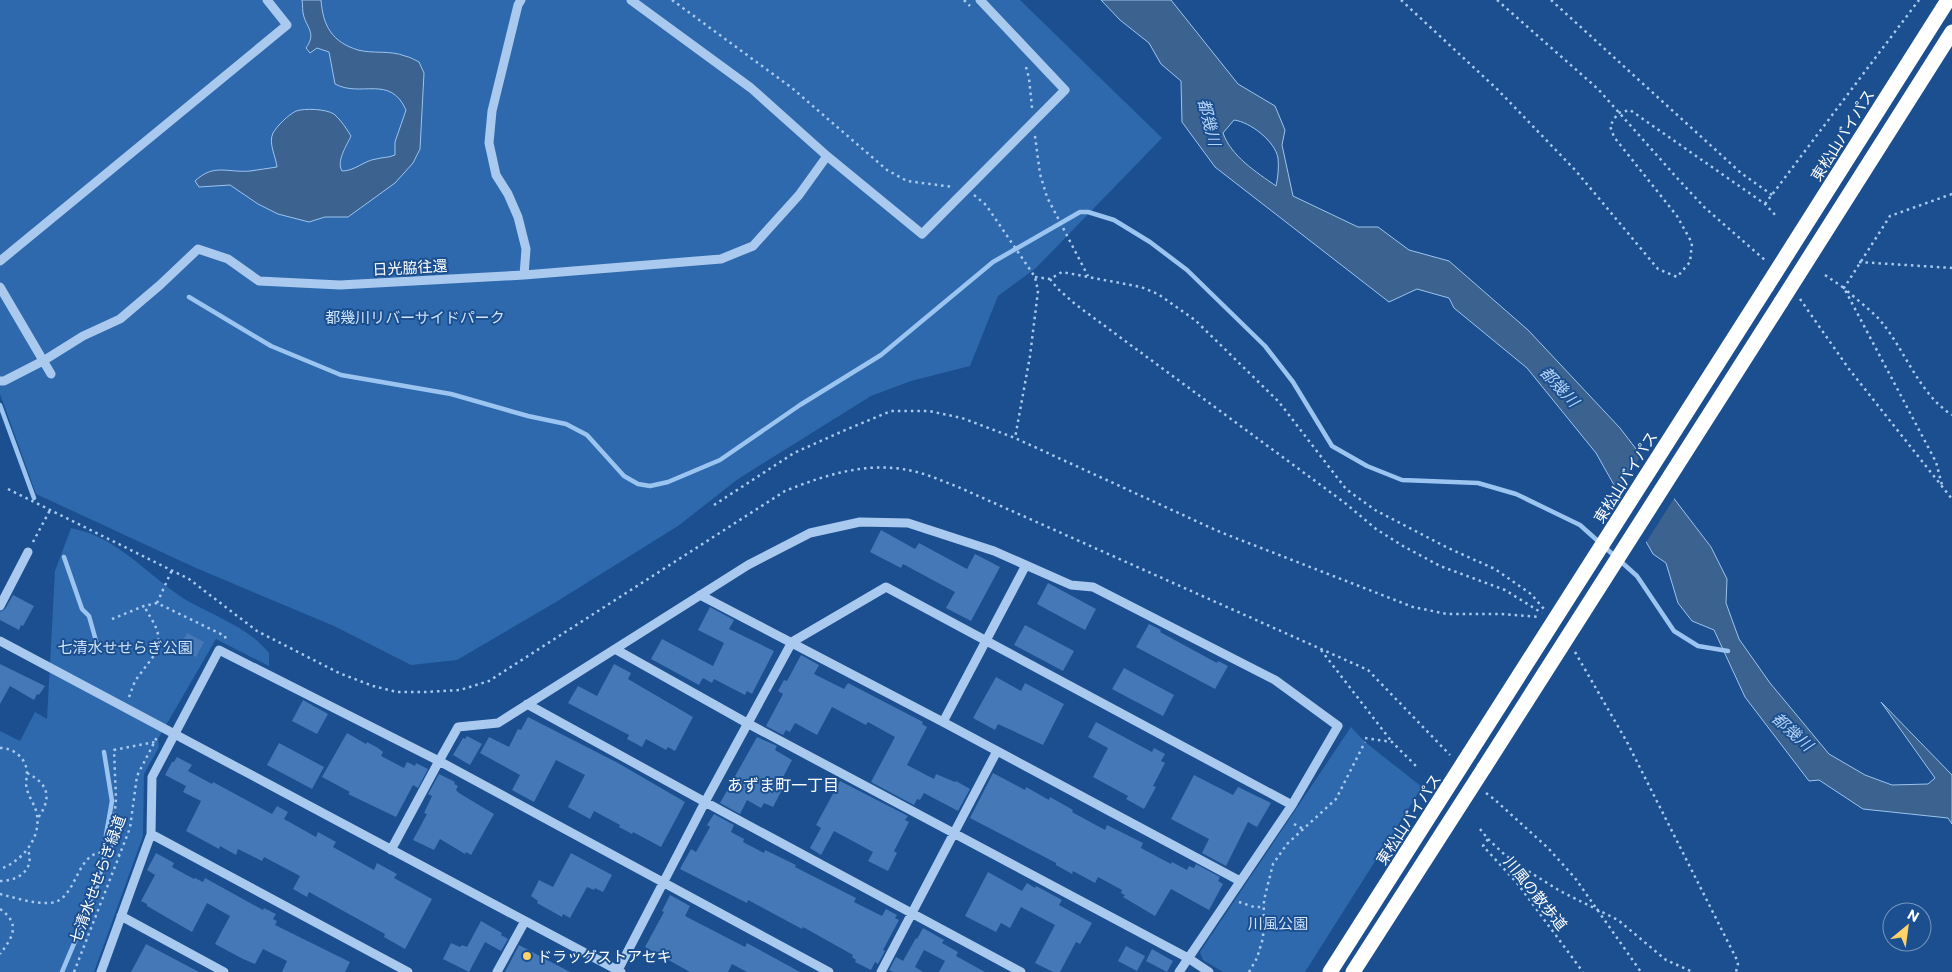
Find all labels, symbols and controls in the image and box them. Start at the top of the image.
street label: 東松山バイパス [1807,86,1877,184]
water label: 都幾川 [1195,96,1226,150]
street label: 日光脇往還 [372,256,448,278]
park label: 都幾川リバーサイドパーク [325,308,505,326]
water label: 都幾川 [1537,362,1585,411]
street label: 東松山バイパス [1590,428,1660,526]
park label: 七清水せせらぎ公園 [57,638,193,656]
water label: 都幾川 [1769,708,1819,755]
street label: 東松山バイパス [1372,770,1444,868]
district label: あずま町一丁目 [727,775,839,794]
street label: 七清水せせらぎ緑道 [65,812,129,946]
street label: 川風の散歩道 [1501,852,1571,934]
north arrow [1882,902,1932,952]
text: N [1905,905,1922,925]
park label: 川風公園 [1248,914,1308,932]
place label: ドラッグストアセキ [537,947,672,965]
marker: ドラッグストアセキ [521,950,533,962]

